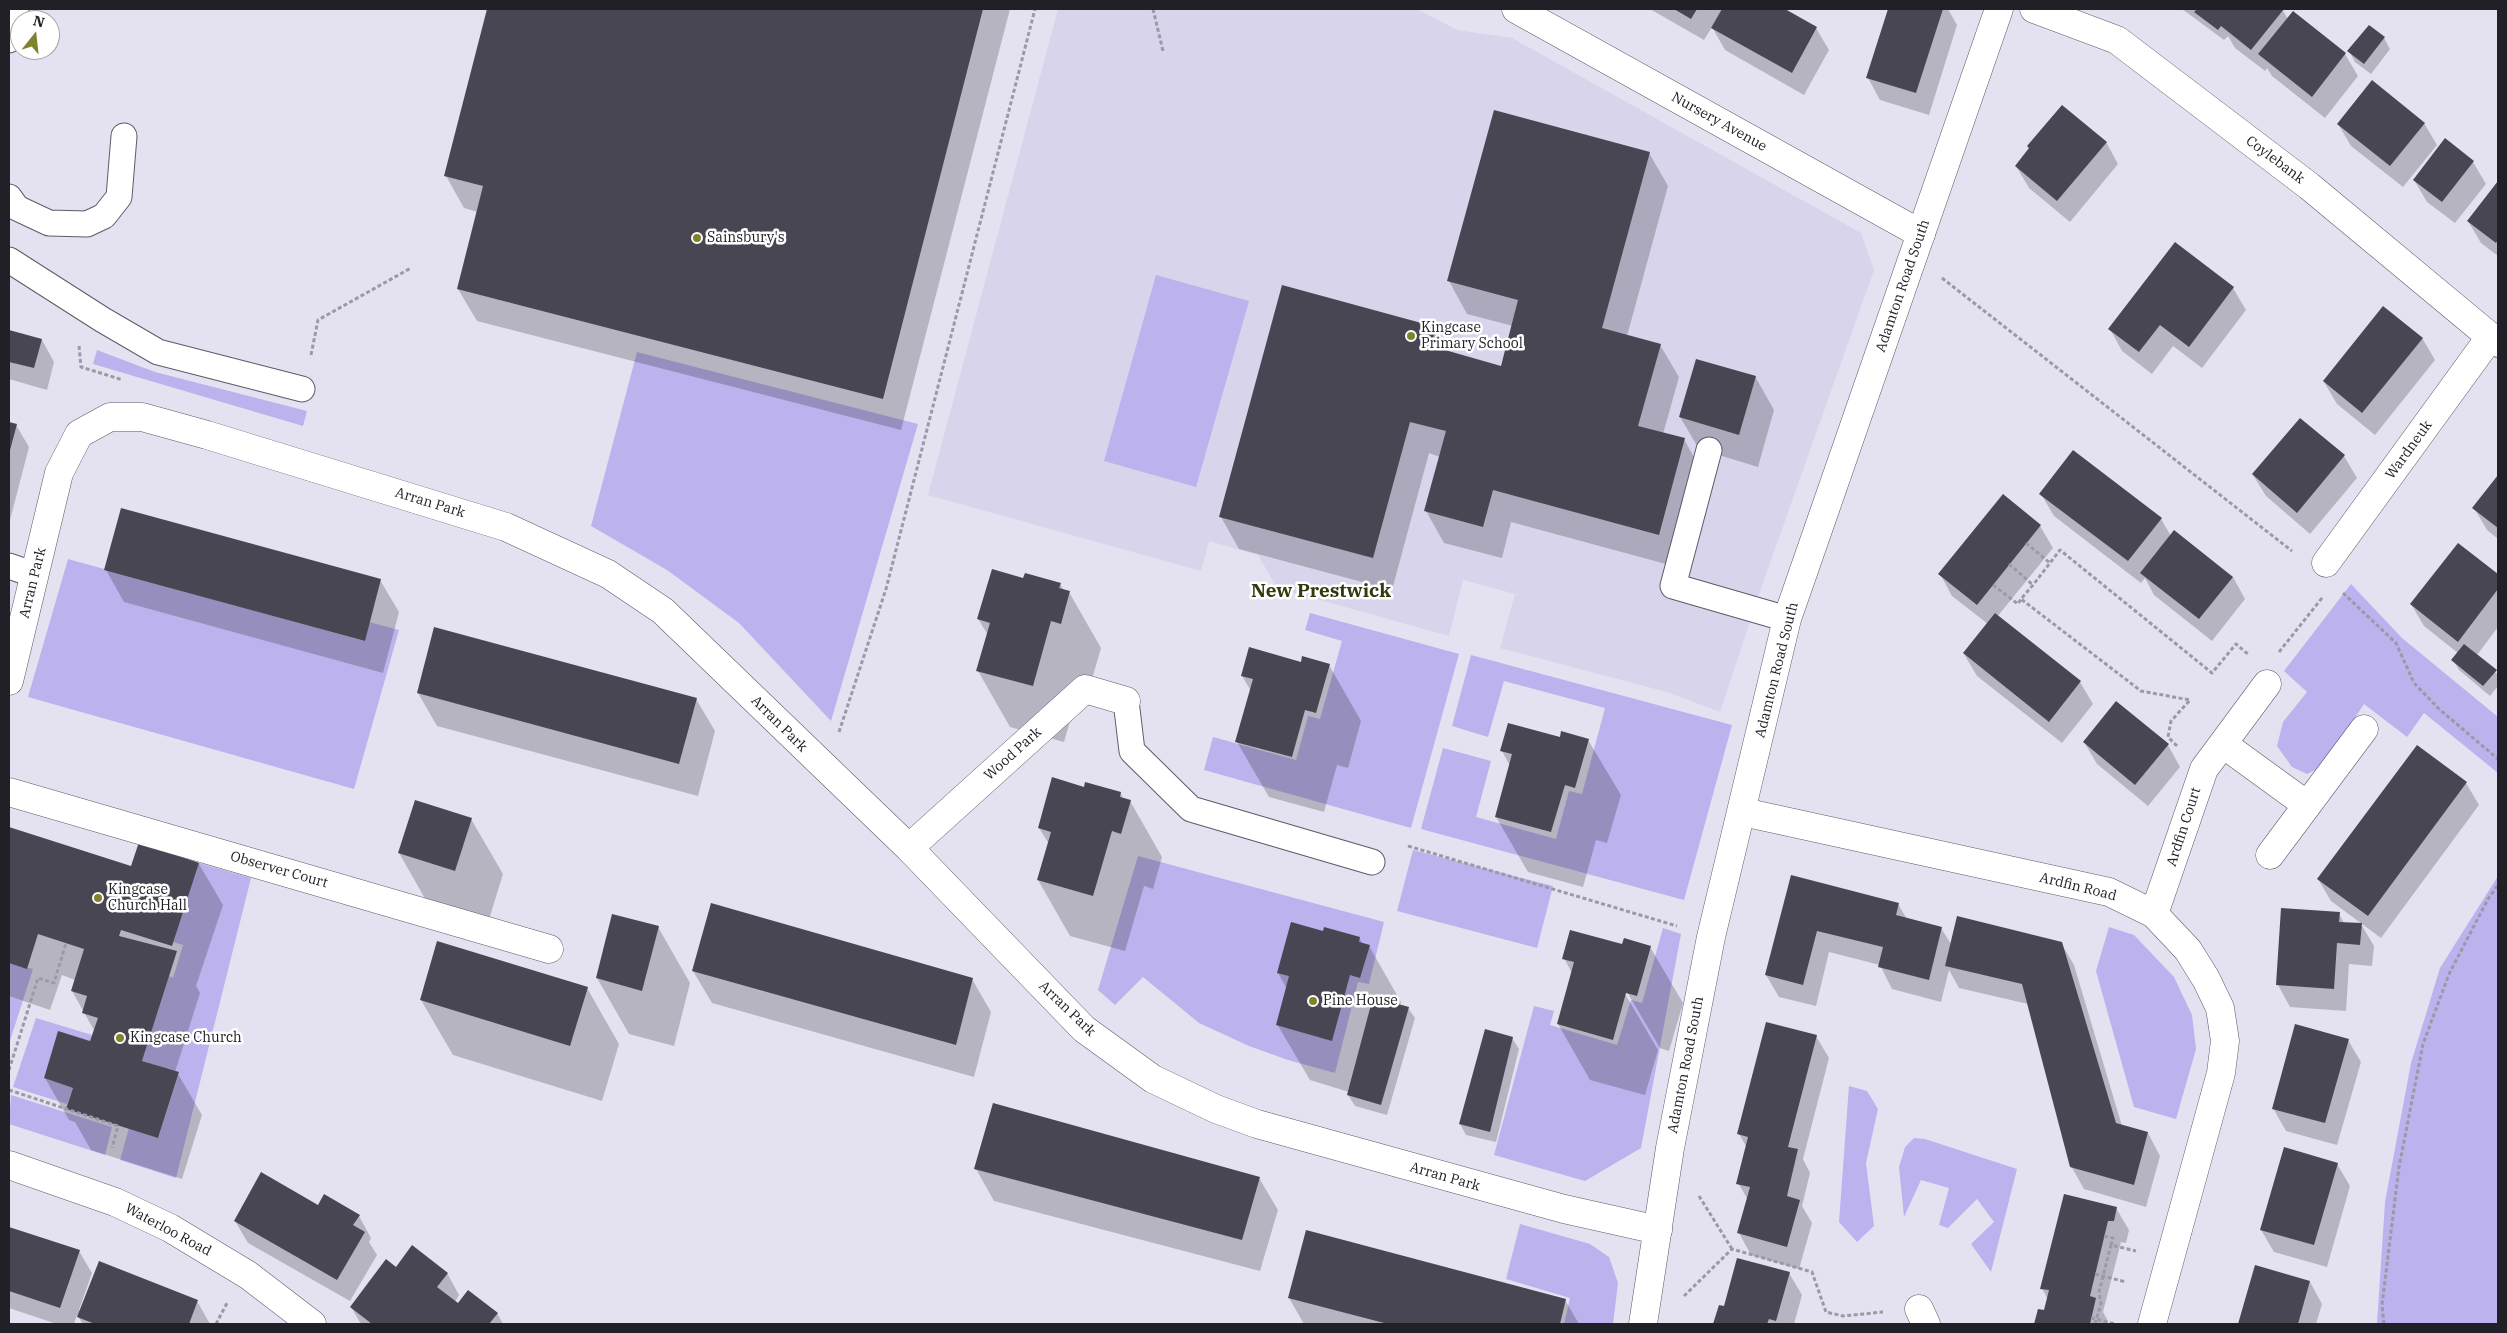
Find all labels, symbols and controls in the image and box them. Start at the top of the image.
north arrow [10,10,60,60]
text: N [31,11,47,32]
street label: Nursery Avenue [1668,89,1770,155]
street label: Coylebank [2242,132,2308,188]
street label: Adamton Road South [1872,217,1934,355]
place label: Sainsbury's [707,230,785,246]
marker: Sainsbury's [691,232,703,244]
place label: Kingcase Primary School [1421,320,1523,352]
marker: Kingcase Primary School [1405,330,1417,342]
street label: Wardneuk [2382,417,2436,483]
street label: Arran Park [393,484,467,522]
street label: Arran Park [16,546,50,620]
district label: New Prestwick [1251,581,1391,603]
street label: Adamton Road South [1752,600,1802,740]
street label: Arran Park [747,692,811,756]
street label: Wood Park [981,724,1045,784]
street label: Ardfin Court [2163,785,2205,869]
street label: Observer Court [228,848,330,892]
street label: Ardfin Road [2038,869,2118,905]
place label: Kingcase Church Hall [108,882,187,914]
marker: Kingcase Church Hall [92,892,104,904]
street label: Arran Park [1035,978,1099,1040]
place label: Pine House [1323,993,1398,1009]
marker: Pine House [1307,995,1319,1007]
street label: Adamton Road South [1664,995,1708,1135]
place label: Kingcase Church [130,1030,242,1046]
marker: Kingcase Church [114,1032,126,1044]
street label: Arran Park [1408,1159,1482,1195]
street label: Waterloo Road [122,1200,214,1260]

